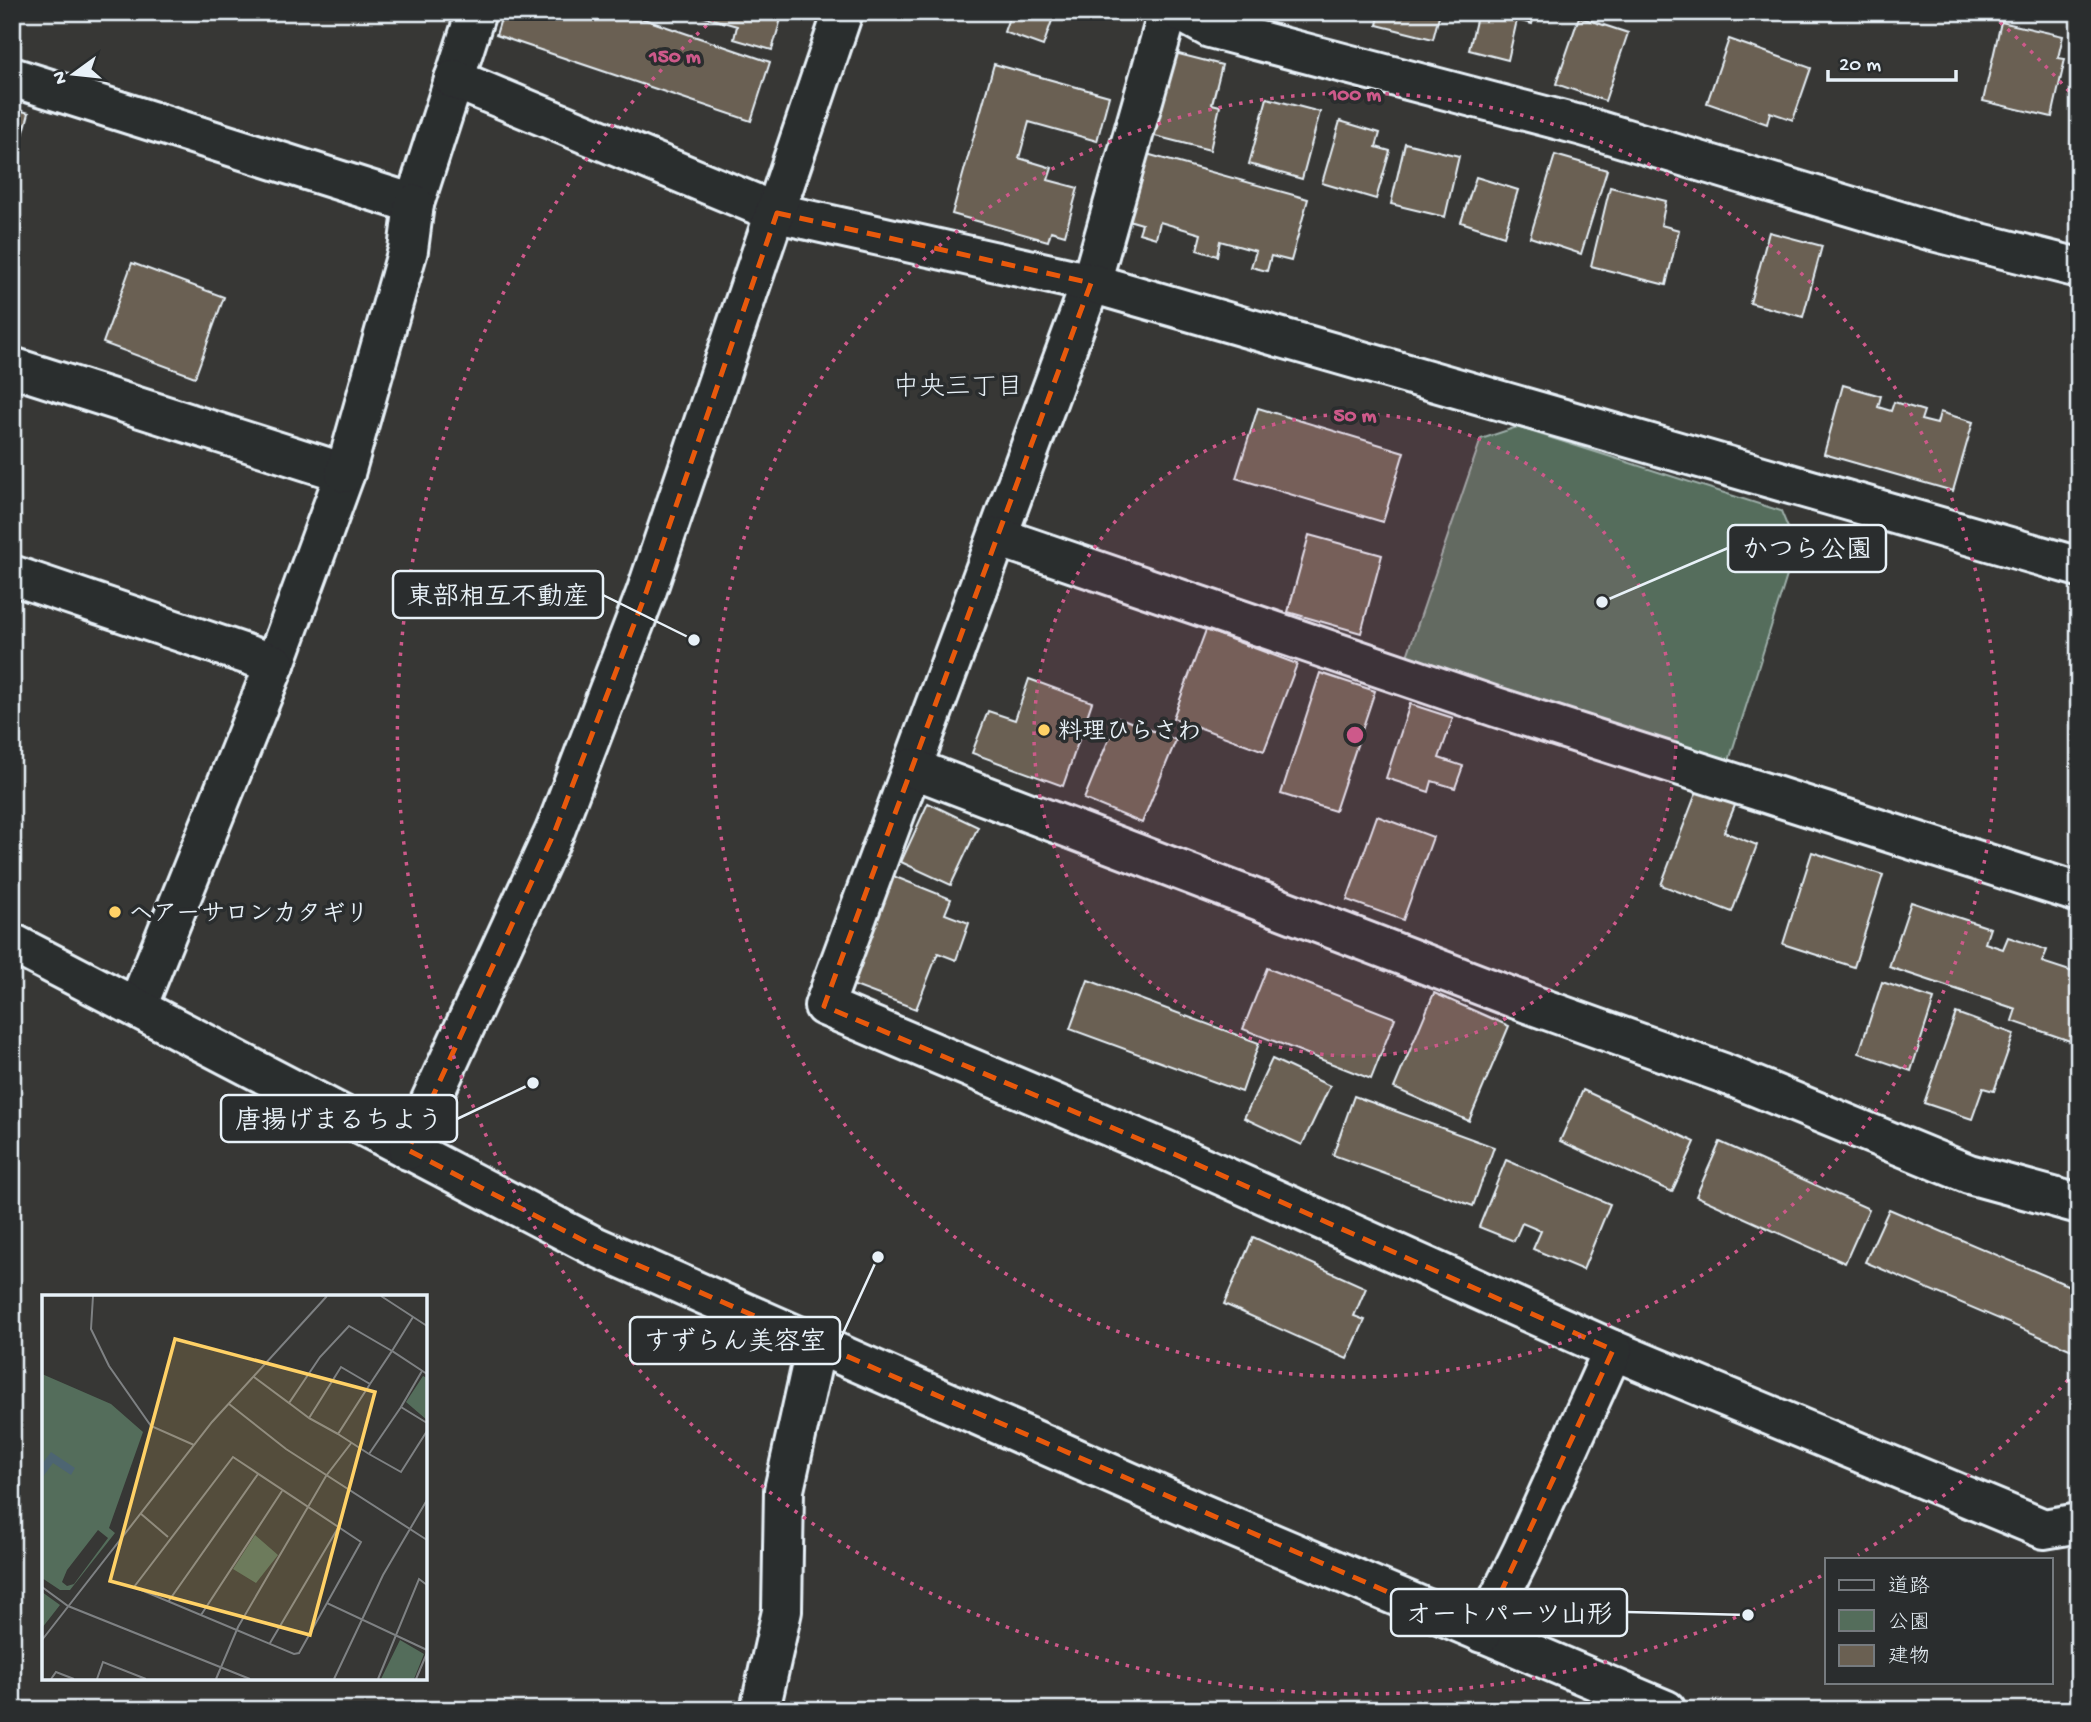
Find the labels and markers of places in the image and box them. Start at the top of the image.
callout: かつら公園 [1728,525,1886,572]
callout: 東部相互不動産 [393,571,603,618]
place label: 料理ひらさわ [1058,718,1202,748]
marker: 料理ひらさわ [1036,722,1052,738]
centre of rings [1343,723,1367,747]
place label: ヘアーサロンカタギリ [129,901,369,930]
marker: ヘアーサロンカタギリ [107,904,123,920]
callout: 唐揚げまるちよう [221,1095,457,1142]
callout: すずらん美容室 [630,1317,840,1364]
callout: オートパーツ山形 [1391,1589,1627,1636]

